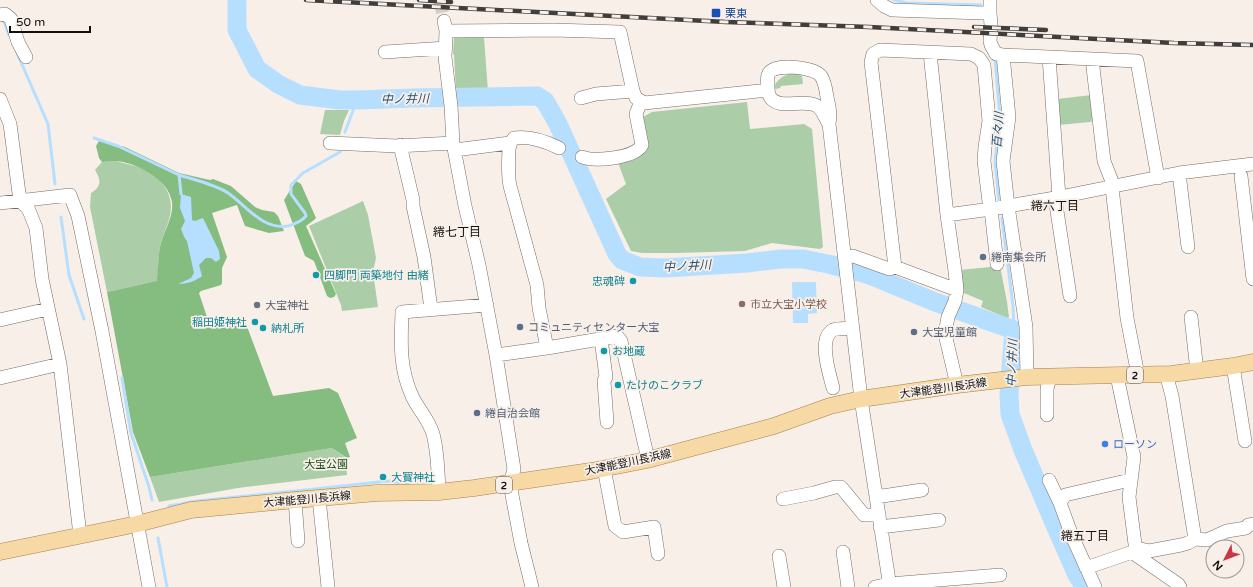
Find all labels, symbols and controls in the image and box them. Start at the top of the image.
marker: 栗東 [710,7,722,19]
place label: 栗東 [725,7,747,20]
scale bar [10,8,90,34]
text: 50 m [16,15,45,29]
water label: 中ノ井川 [381,92,431,106]
water label: 百々川 [990,110,1006,148]
district label: 綣六丁目 [1031,199,1079,213]
district label: 綣七丁目 [433,225,481,239]
place label: 綣南集会所 [991,251,1047,264]
marker: 綣南集会所 [978,252,988,262]
water label: 中ノ井川 [663,258,713,274]
place label: 四脚門 両築地付 由緒 [324,269,429,282]
marker: 四脚門 両築地付 由緒 [311,270,321,280]
place label: 忠魂碑 [592,275,625,288]
marker: 忠魂碑 [628,276,638,286]
place label: 市立大宝小学校 [750,298,827,311]
place label: 大宝神社 [265,299,309,312]
marker: 市立大宝小学校 [737,299,747,309]
marker: 大宝神社 [252,300,262,310]
place label: 稲田姫神社 [192,316,247,329]
marker: 稲田姫神社 [250,317,260,327]
place label: コミュニティセンター大宝 [528,321,659,334]
place label: 納札所 [271,322,305,335]
marker: コミュニティセンター大宝 [515,322,525,332]
marker: 納札所 [258,323,268,333]
place label: 大宝児童館 [922,326,977,339]
marker: 大宝児童館 [909,327,919,337]
water label: 中ノ井川 [1004,337,1020,387]
place label: お地蔵 [612,345,645,358]
marker: お地蔵 [599,346,609,356]
road number: 2 [1127,367,1143,383]
street label: 大津能登川長浜線 [899,376,988,401]
place label: たけのこクラブ [626,379,703,392]
marker: たけのこクラブ [613,380,623,390]
place label: 綣自治会館 [485,407,540,420]
marker: 綣自治会館 [472,408,482,418]
place label: ローソン [1113,438,1157,451]
marker: ローソン [1100,439,1110,449]
street label: 大津能登川長浜線 [584,447,672,478]
park label: 大宝公園 [304,458,348,471]
place label: 大寳神社 [391,471,435,484]
marker: 大寳神社 [378,472,388,482]
road number: 2 [496,477,512,493]
street label: 大津能登川長浜線 [263,489,351,510]
district label: 綣五丁目 [1061,529,1109,543]
north arrow [1205,539,1245,579]
text: N [1210,558,1226,573]

